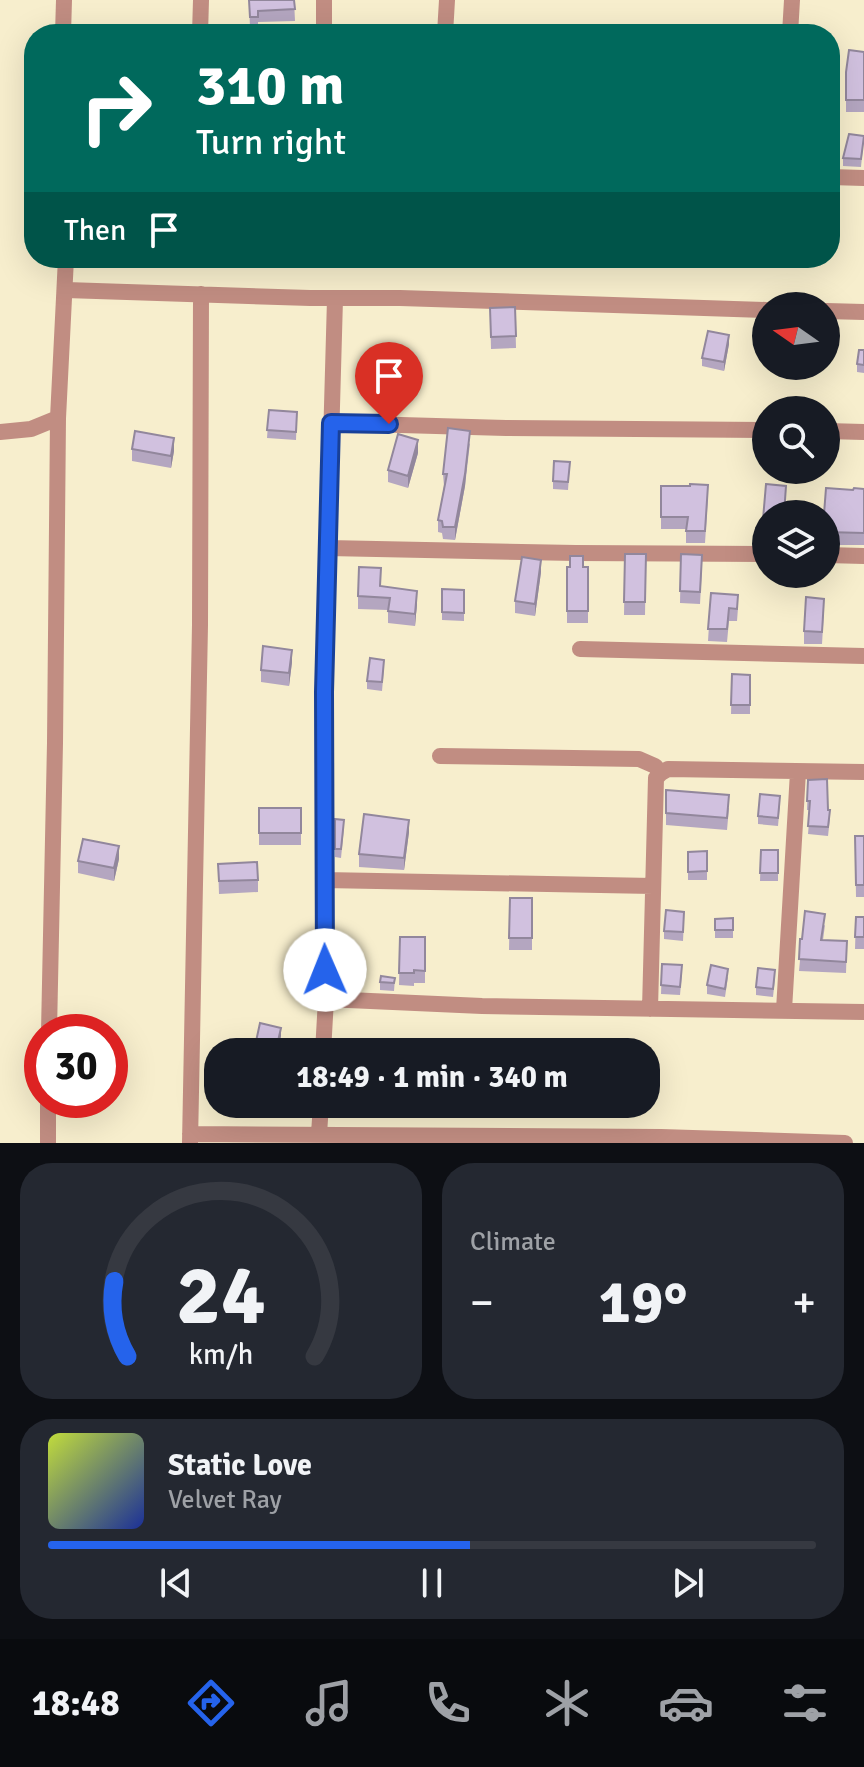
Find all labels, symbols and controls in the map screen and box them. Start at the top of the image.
text: 310 m [196,51,344,120]
icon: right [64,56,168,160]
text: Turn right [196,120,346,165]
icon: arrive [142,208,186,252]
text: Then [64,212,126,249]
north arrow [752,292,840,380]
map controls [752,292,840,588]
pin [355,342,423,424]
icon: arrive [367,354,411,398]
button: search [752,396,840,484]
button: layers [752,500,840,588]
position arrow [283,928,367,1012]
speed limit sign: 30 [24,1014,128,1118]
text: 18:49 · 1 min · 340 m [296,1059,568,1096]
text: Climate [470,1226,556,1258]
text: 24 [176,1245,266,1347]
text: 19° [599,1266,687,1340]
text: − [470,1276,494,1330]
text: + [792,1276,816,1330]
text: km/h [189,1337,253,1372]
text: Static Love [168,1447,312,1484]
text: Velvet Ray [168,1484,282,1516]
icon: previous [154,1561,198,1605]
icon: pause [410,1561,454,1605]
icon: next [666,1561,710,1605]
icon: directions [183,1675,239,1731]
icon: music [301,1675,357,1731]
icon: phone [420,1675,476,1731]
icon: climate [539,1675,595,1731]
icon: car [658,1675,714,1731]
icon: filters [777,1675,833,1731]
text: 18:48 [31,1681,120,1726]

